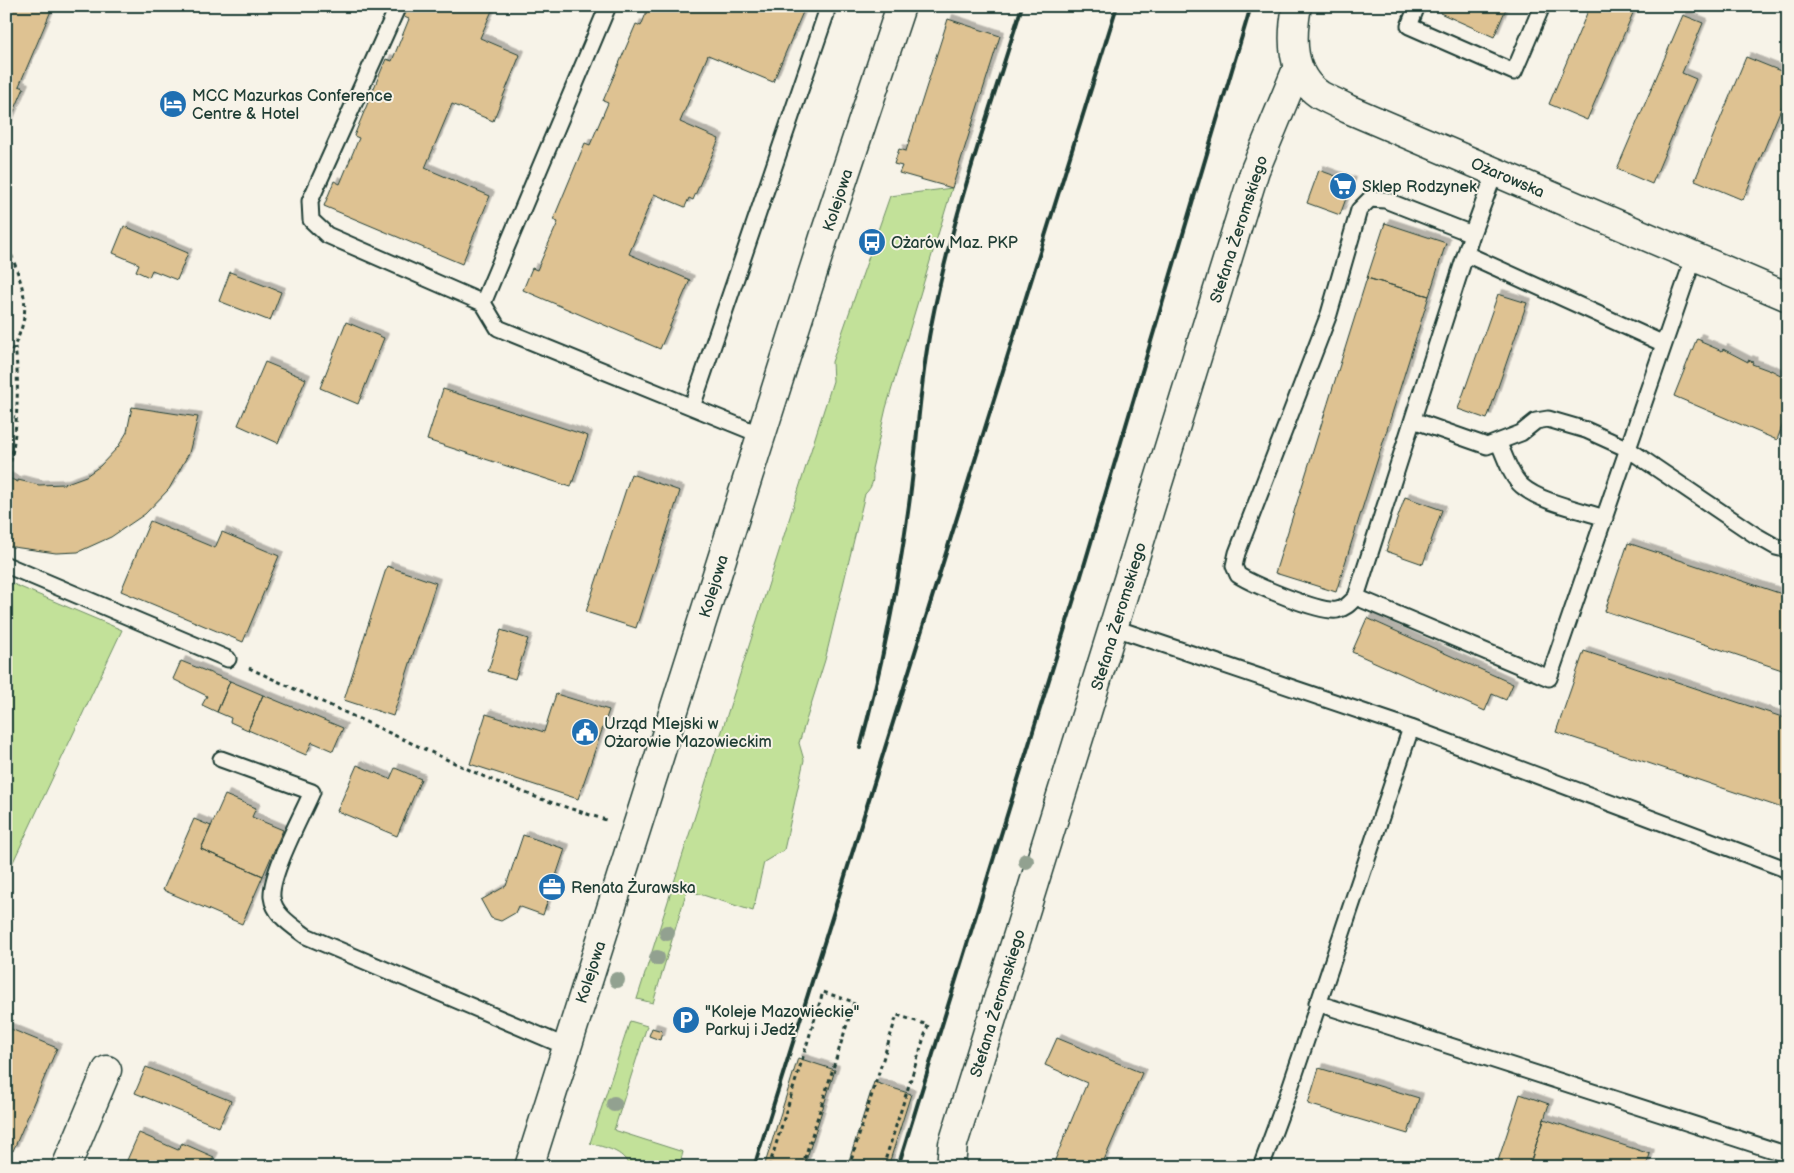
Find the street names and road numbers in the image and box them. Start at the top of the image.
street label: Stefana Żeromskiego [1205,153,1272,306]
street label: Ożarowska [1468,154,1547,202]
street label: Kolejowa [819,167,857,234]
street label: Stefana Żeromskiego [1086,540,1151,693]
street label: Kolejowa [696,553,733,620]
street label: Stefana Żeromskiego [965,927,1030,1080]
street label: Kolejowa [572,939,610,1006]

